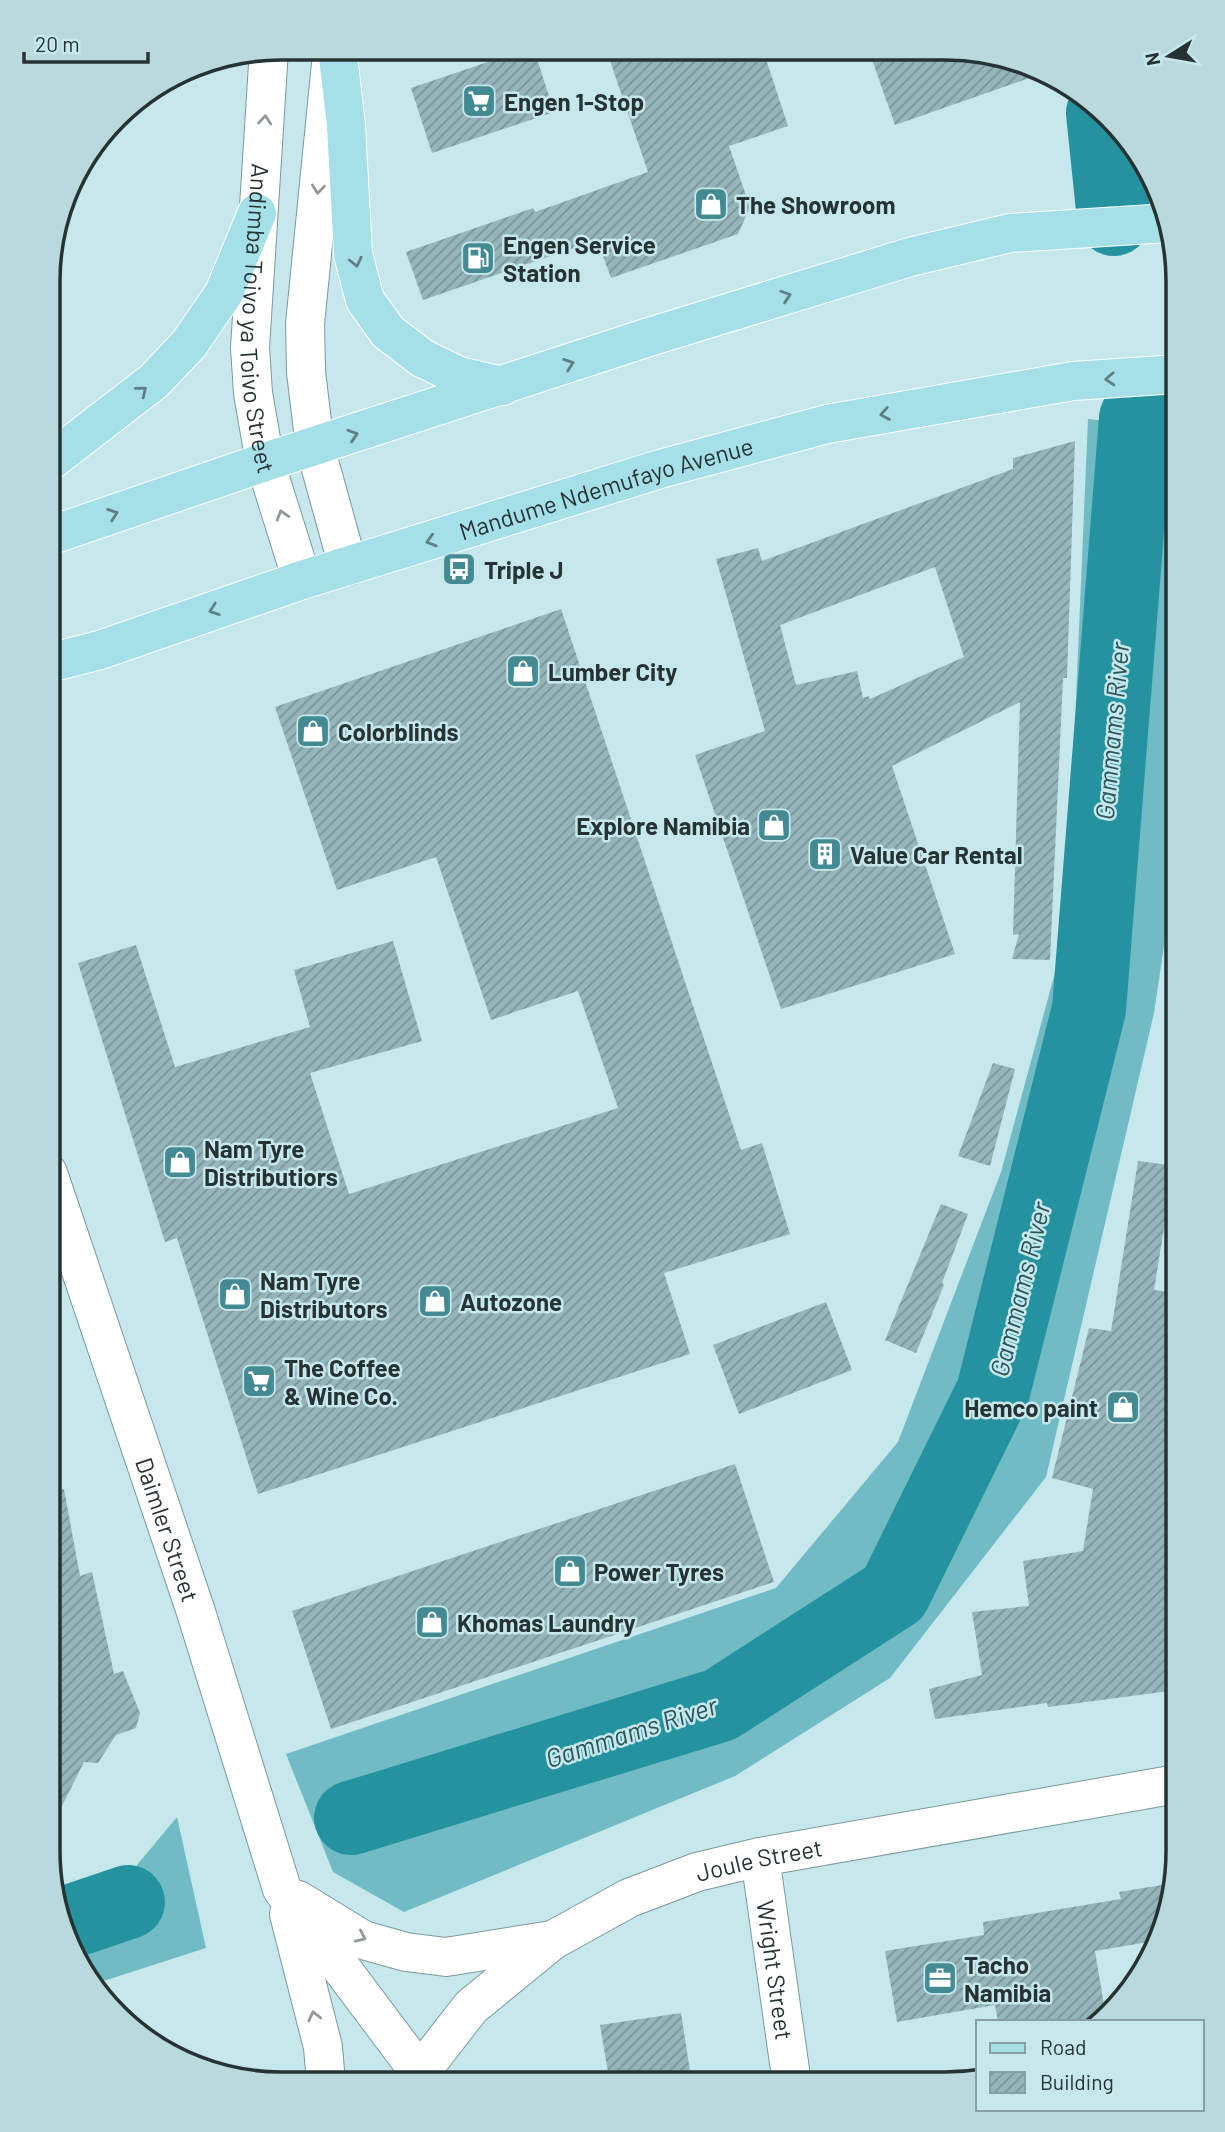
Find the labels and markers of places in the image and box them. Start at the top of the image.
supermarket icon: Engen 1-Stop [460,82,498,120]
place label: Engen 1-Stop [504,87,644,116]
shop icon: The Showroom [692,185,730,223]
place label: The Showroom [736,190,895,219]
place label: Engen Service Station [503,230,656,287]
fuel station icon: Engen Service Station [459,239,497,277]
bus stop icon: Triple J [440,550,478,588]
place label: Triple J [484,555,563,584]
shop icon: Lumber City [504,652,542,690]
place label: Lumber City [548,657,677,686]
shop icon: Colorblinds [294,712,332,750]
place label: Colorblinds [338,717,459,746]
shop icon: Explore Namibia [755,806,793,844]
place label: Explore Namibia [576,811,750,840]
building icon: Value Car Rental [806,835,844,873]
place label: Value Car Rental [850,840,1023,869]
place label: Nam Tyre Distributiors [204,1134,338,1191]
shop icon: Nam Tyre Distributiors [161,1143,199,1181]
place label: Nam Tyre Distributors [260,1266,387,1323]
shop icon: Nam Tyre Distributors [216,1275,254,1313]
shop icon: Autozone [416,1282,454,1320]
place label: Autozone [460,1287,562,1316]
place label: The Coffee & Wine Co. [284,1353,401,1410]
supermarket icon: The Coffee & Wine Co. [240,1362,278,1400]
shop icon: Hemco paint [1104,1388,1142,1426]
place label: Hemco paint [964,1393,1098,1422]
shop icon: Power Tyres [551,1552,589,1590]
place label: Power Tyres [594,1557,724,1586]
shop icon: Khomas Laundry [413,1603,451,1641]
place label: Khomas Laundry [457,1608,636,1637]
place label: Tacho Namibia [964,1950,1051,2007]
office icon: Tacho Namibia [921,1959,959,1997]

